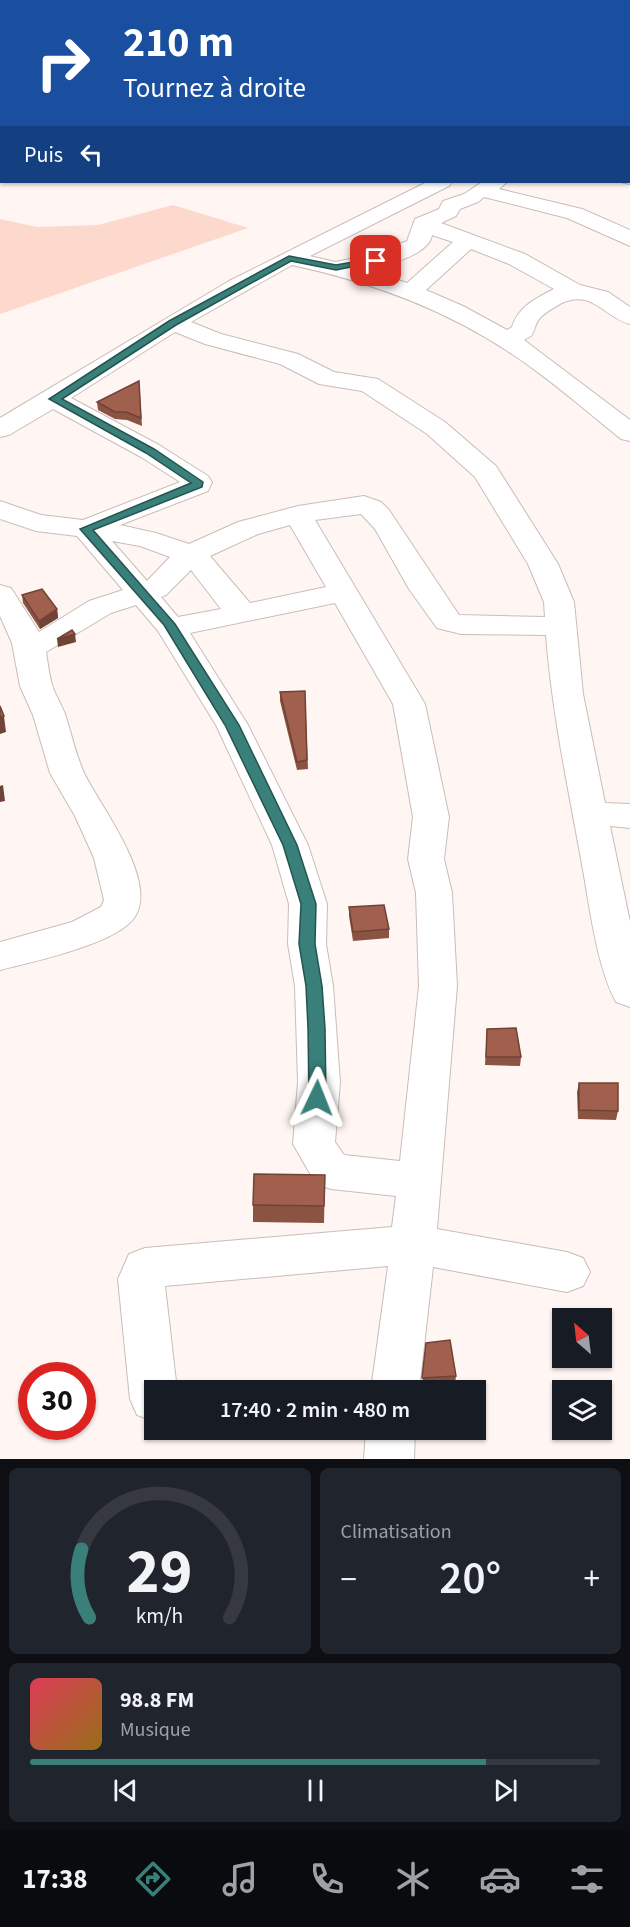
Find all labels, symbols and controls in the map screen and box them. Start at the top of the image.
text: 210 m [123,13,234,73]
icon: right [24,24,102,102]
text: Tournez à droite [123,69,306,108]
icon: left [75,138,108,171]
text: Puis [24,139,63,171]
pin [350,235,401,286]
icon: arrive [359,244,392,277]
position arrow [285,1066,349,1130]
north arrow [552,1308,612,1368]
map controls [552,1308,612,1440]
speed limit sign: 30 [18,1362,96,1440]
button: layers [552,1380,612,1440]
text: 17:40 · 2 min · 480 m [220,1394,410,1426]
text: Climatisation [341,1518,452,1546]
text: 29 [127,1528,193,1617]
text: 20° [439,1547,501,1611]
text: − [341,1556,357,1603]
text: + [584,1556,600,1603]
text: km/h [136,1601,184,1632]
text: 98.8 FM [120,1684,194,1716]
text: Musique [120,1716,191,1744]
icon: previous [109,1774,142,1807]
icon: pause [299,1774,332,1807]
icon: next [489,1774,522,1807]
icon: directions [132,1858,174,1900]
icon: music [219,1858,261,1900]
icon: phone [306,1858,348,1900]
icon: climate [392,1858,434,1900]
icon: car [479,1858,521,1900]
icon: filters [566,1858,608,1900]
text: 17:38 [22,1860,87,1899]

